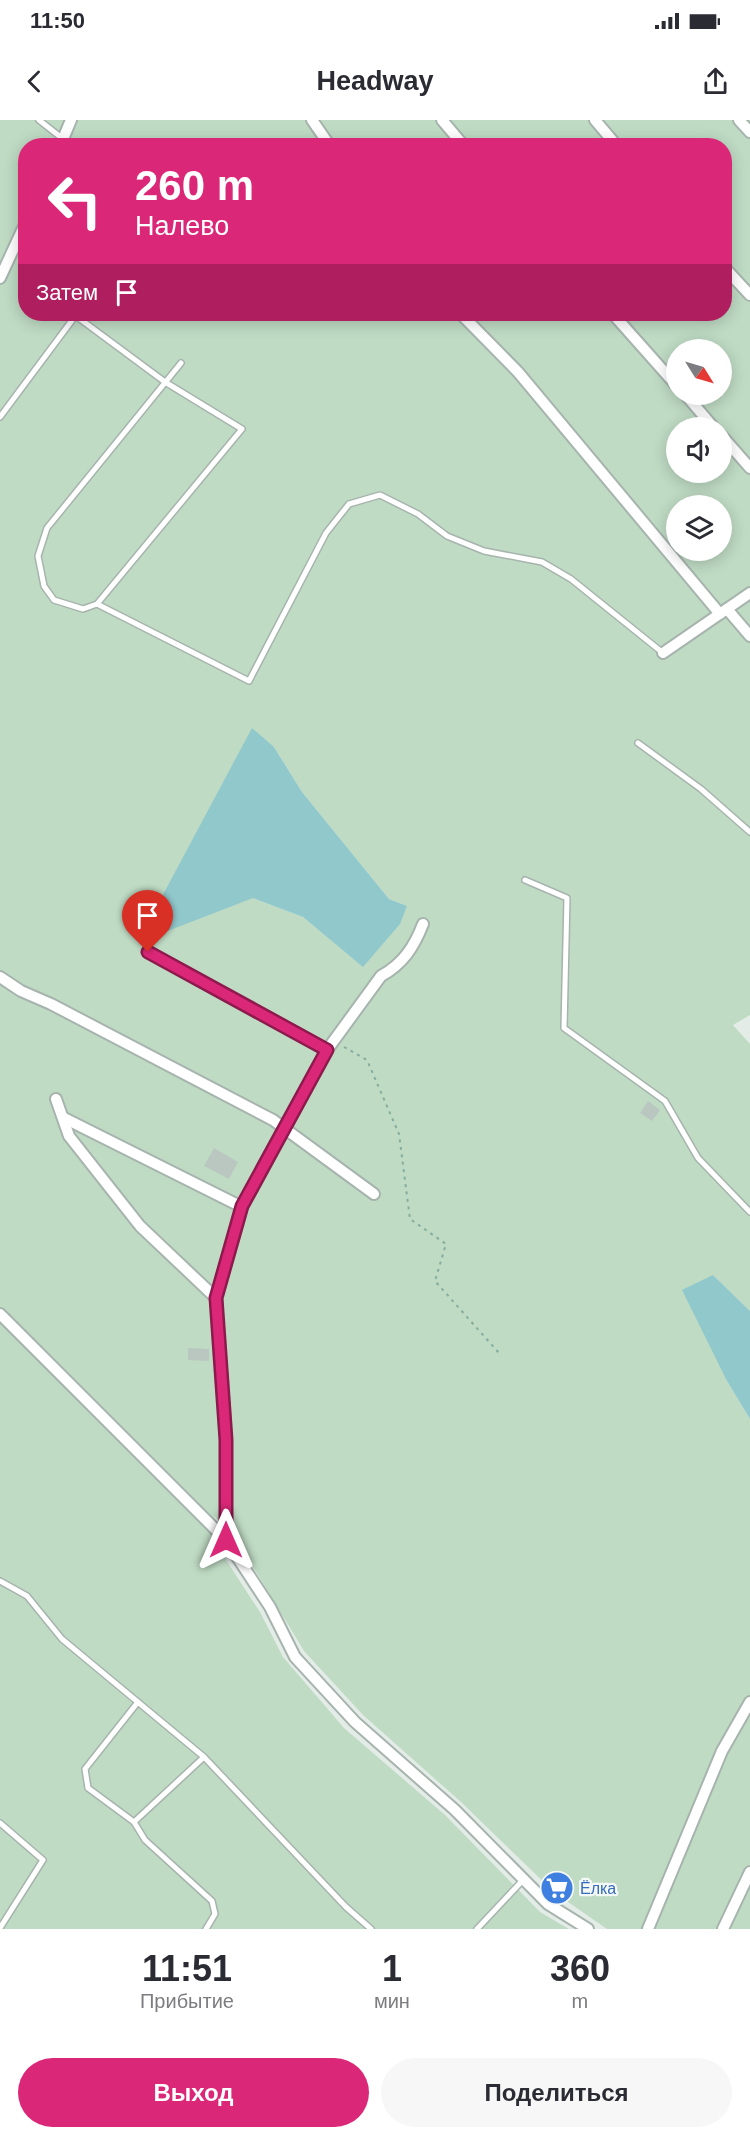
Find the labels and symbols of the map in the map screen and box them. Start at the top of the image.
north arrow [666,339,732,405]
pin [122,890,173,952]
position arrow [194,1508,258,1572]
supermarket icon: Ёлка [539,1870,575,1906]
place label: Ёлка [580,1880,616,1897]

